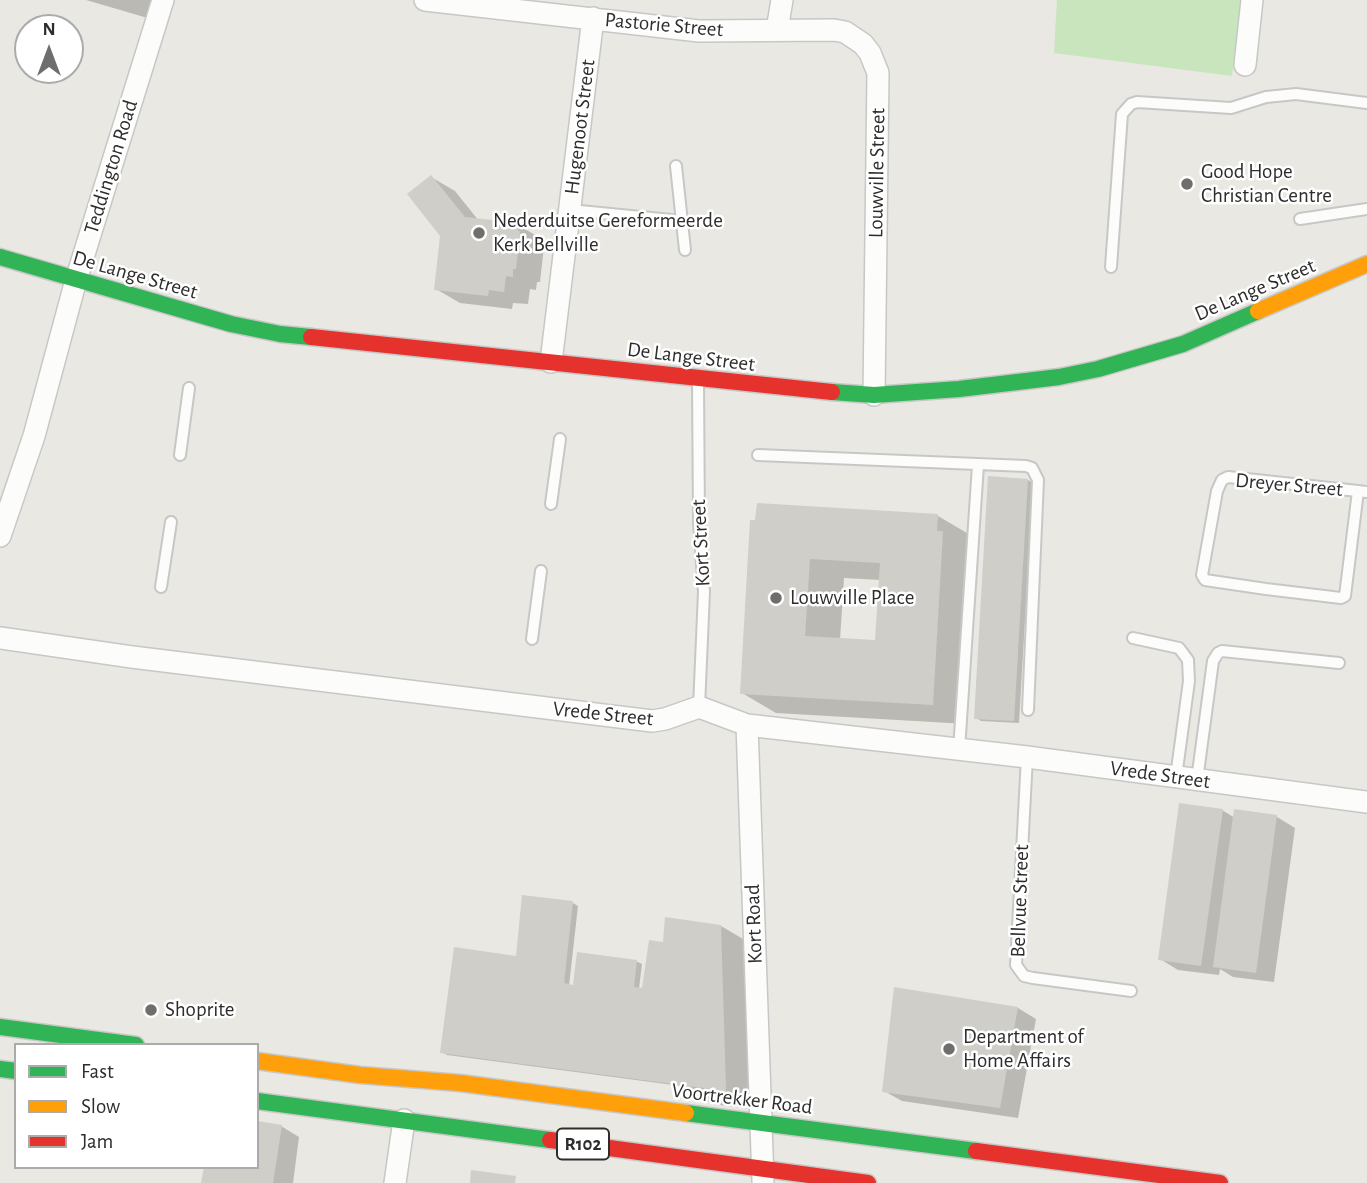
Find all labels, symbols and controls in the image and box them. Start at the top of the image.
street label: Pastorie Street [604,7,724,43]
north arrow [14,14,84,84]
text: N [42,20,56,39]
street label: Hugenoot Street [559,58,601,196]
street label: Teddington Road [79,97,143,237]
street label: Louwville Street [863,108,891,238]
place label: Good Hope Christian Centre [1201,159,1332,209]
marker: Good Hope Christian Centre [1179,176,1195,192]
place label: Nederduitse Gereformeerde Kerk Bellville [493,208,723,258]
marker: Nederduitse Gereformeerde Kerk Bellville [471,225,487,241]
street label: De Lange Street [70,245,200,305]
street label: De Lange Street [1191,253,1319,327]
street label: De Lange Street [626,337,756,377]
street label: Dreyer Street [1234,468,1344,502]
street label: Kort Street [686,499,716,587]
place label: Louwville Place [790,585,914,611]
marker: Louwville Place [768,590,784,606]
street label: Vrede Street [552,696,654,732]
street label: Vrede Street [1108,756,1212,794]
street label: Bellvue Street [1005,844,1035,958]
street label: Kort Road [740,884,768,964]
place label: Shoprite [165,997,234,1023]
marker: Shoprite [143,1002,159,1018]
place label: Department of Home Affairs [963,1024,1084,1074]
marker: Department of Home Affairs [941,1041,957,1057]
legend [14,1043,259,1169]
text: Fast [81,1061,114,1082]
street label: Voortrekker Road [670,1078,814,1120]
text: Slow [81,1096,120,1117]
road number: R102 [557,1128,609,1160]
text: Jam [81,1131,113,1152]

